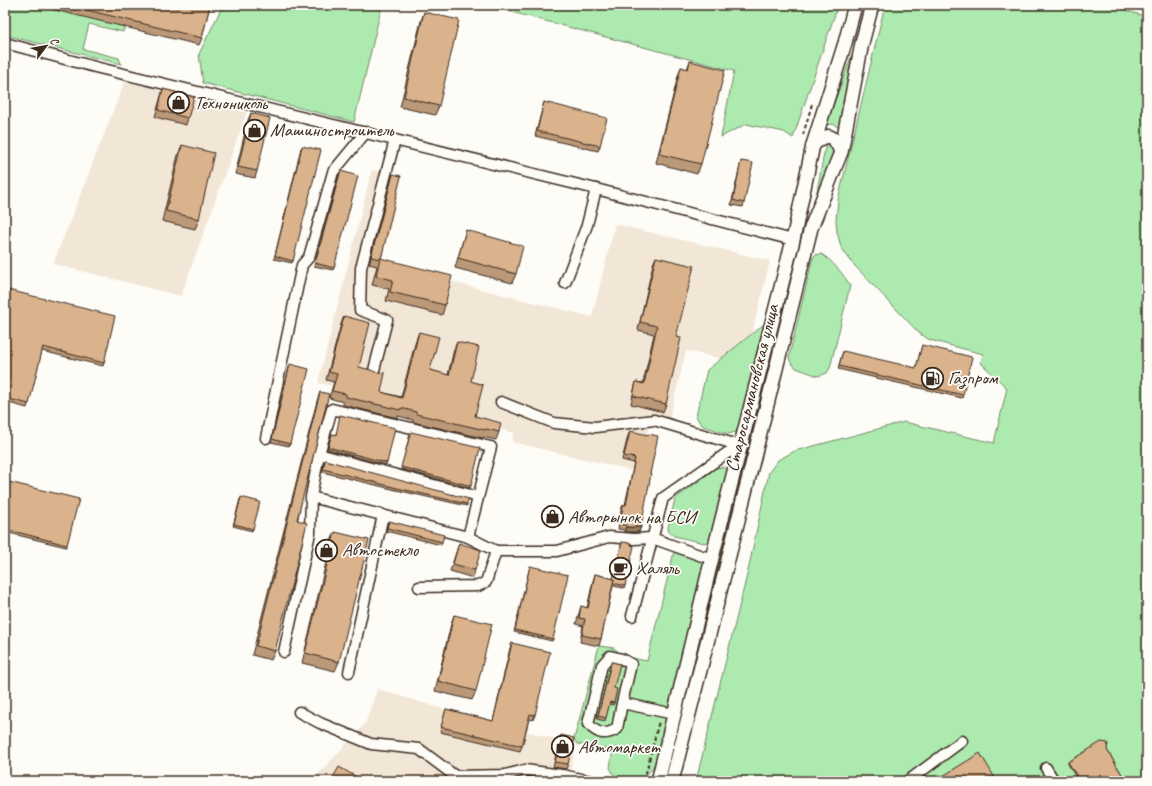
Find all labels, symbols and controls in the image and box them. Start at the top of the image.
north arrow [26,26,66,66]
text: С [47,35,63,48]
shop icon: Технониколь [166,90,192,116]
place label: Технониколь [194,91,268,115]
shop icon: Машиностроитель [241,117,267,143]
place label: Машиностроитель [270,118,395,142]
street label: Старосармановская улица [720,300,785,474]
fuel station icon: Газпром [919,365,945,391]
place label: Газпром [948,366,999,390]
shop icon: Авторынок на БСИ [539,504,565,530]
place label: Авторынок на БСИ [568,505,699,529]
shop icon: Автостекло [313,537,339,563]
place label: Автостекло [342,538,420,562]
cafe icon: Халяль [608,555,634,581]
place label: Халяль [636,556,680,580]
shop icon: Автомаркет [550,734,576,760]
place label: Автомаркет [578,735,661,759]

